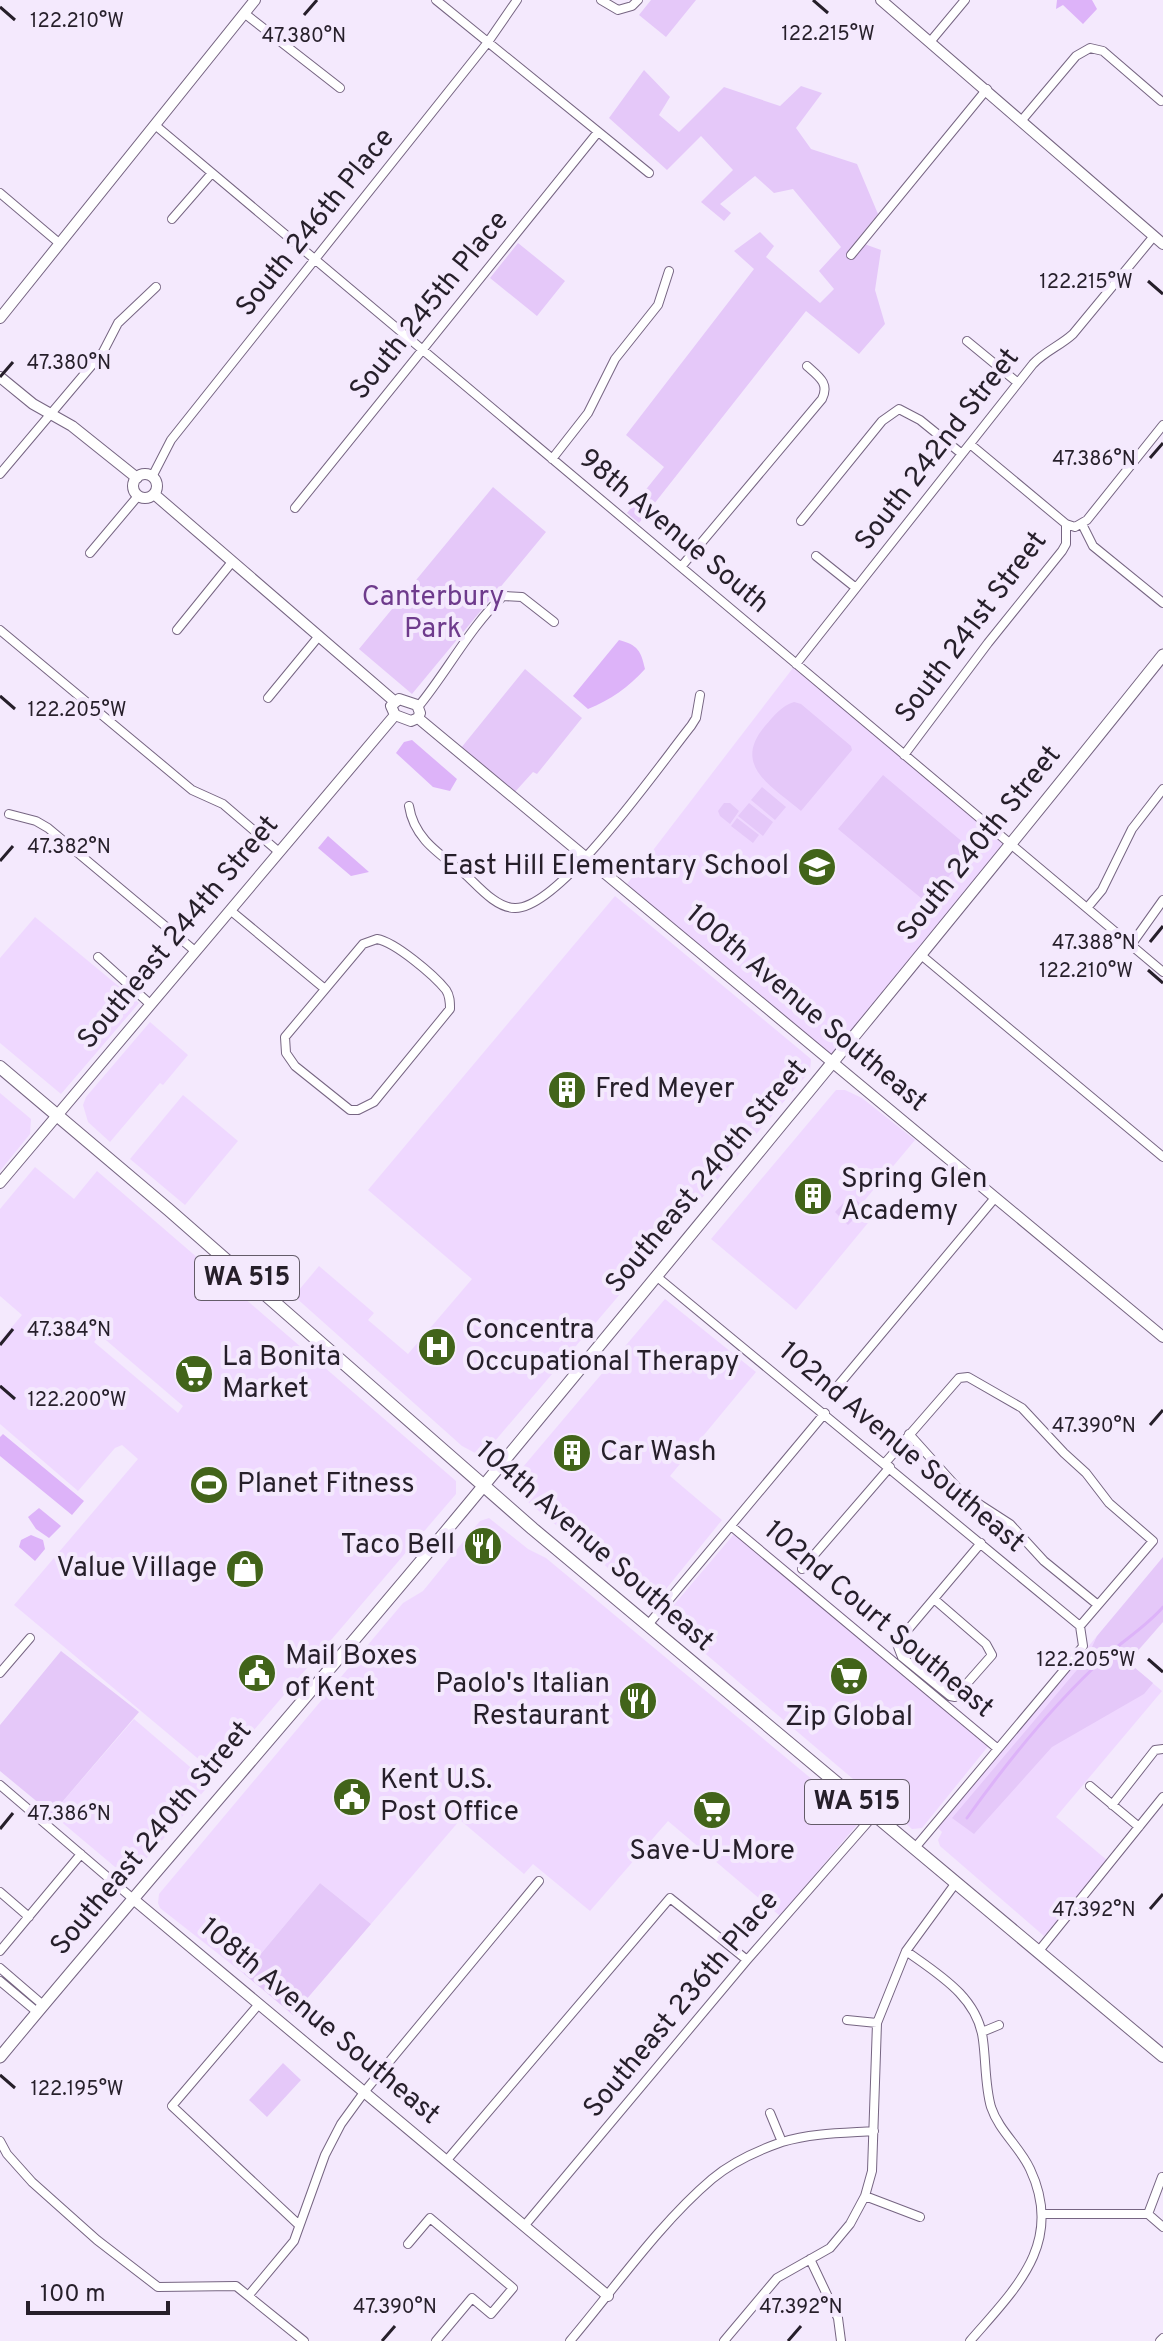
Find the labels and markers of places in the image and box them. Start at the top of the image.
school or university icon: East Hill Elementary School [796,846,838,888]
place label: East Hill Elementary School [442,849,789,885]
building icon: Fred Meyer [546,1069,588,1111]
place label: Fred Meyer [595,1072,735,1108]
place label: Spring Glen Academy [841,1162,988,1230]
building icon: Spring Glen Academy [792,1175,834,1217]
place label: Concentra Occupational Therapy [465,1313,739,1381]
hospital icon: Concentra Occupational Therapy [416,1326,458,1368]
place label: La Bonita Market [222,1340,341,1408]
supermarket icon: La Bonita Market [173,1353,215,1395]
building icon: Car Wash [551,1432,593,1474]
place label: Car Wash [600,1435,717,1471]
sports icon: Planet Fitness [188,1464,230,1506]
place label: Planet Fitness [237,1467,415,1503]
restaurant icon: Taco Bell [462,1525,504,1567]
place label: Taco Bell [341,1528,455,1564]
shop icon: Value Village [224,1548,266,1590]
place label: Value Village [57,1551,217,1587]
place label: Mail Boxes of Kent [285,1639,418,1707]
public building icon: Mail Boxes of Kent [236,1652,278,1694]
supermarket icon: Zip Global [828,1655,870,1697]
place label: Paolo's Italian Restaurant [435,1667,610,1735]
restaurant icon: Paolo's Italian Restaurant [617,1680,659,1722]
place label: Zip Global [785,1700,913,1736]
place label: Kent U.S. Post Office [380,1763,519,1831]
public building icon: Kent U.S. Post Office [331,1776,373,1818]
supermarket icon: Save-U-More [691,1789,733,1831]
place label: Save-U-More [629,1834,795,1870]

